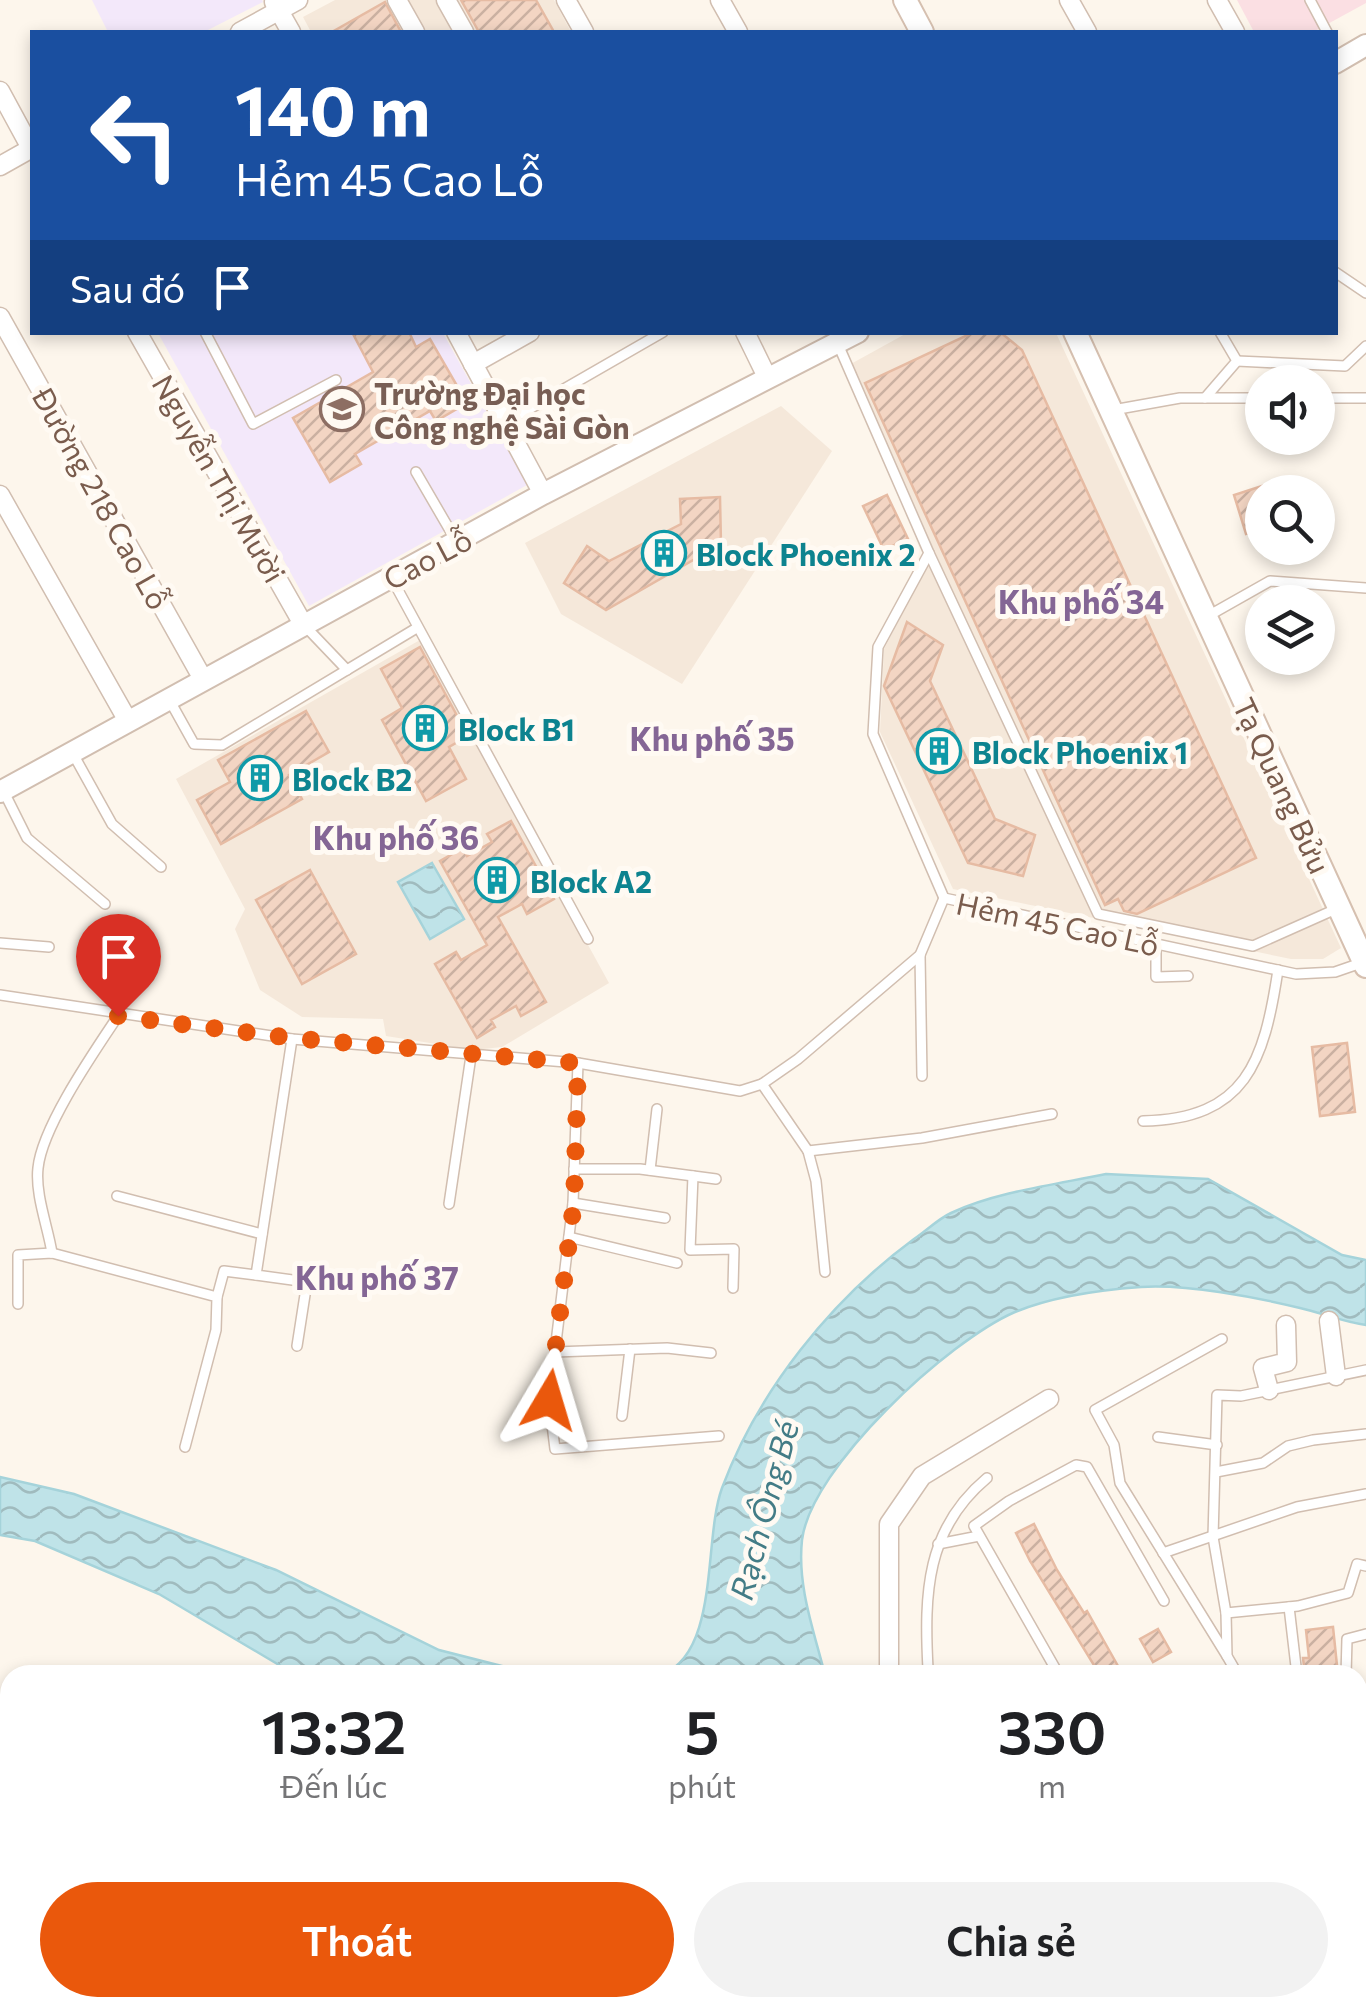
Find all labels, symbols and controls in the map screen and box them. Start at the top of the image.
text: 140 m [235,65,431,150]
icon: left [70,70,200,200]
text: Hẻm 45 Cao Lỗ [235,150,544,205]
icon: arrive [205,260,260,315]
text: Sau đó [70,264,185,311]
map controls [1245,365,1335,675]
button: sound [1245,365,1335,455]
street label: Nguyễn Thị Mười [146,368,294,588]
place label: Trường Đại học Công nghệ Sài Gòn [374,374,630,446]
street label: Đường 218 Cao Lỗ [25,380,178,615]
school or university icon: Trường Đại học Công nghệ Sài Gòn [319,386,365,432]
button: search [1245,475,1335,565]
street label: Cao Lỗ [376,519,478,597]
building icon: Block Phoenix 2 [641,530,687,576]
place label: Block Phoenix 2 [696,535,916,572]
district label: Khu phố 34 [998,581,1164,621]
button: layers [1245,585,1335,675]
street label: Tạ Quang Bửu [1226,691,1340,879]
building icon: Block B1 [402,705,448,751]
place label: Block B1 [458,710,575,747]
district label: Khu phố 35 [629,718,795,758]
building icon: Block Phoenix 1 [916,728,962,774]
place label: Block Phoenix 1 [972,733,1188,770]
building icon: Block B2 [237,755,283,801]
place label: Block B2 [292,760,412,797]
district label: Khu phố 36 [313,817,479,857]
building icon: Block A2 [474,857,520,903]
place label: Block A2 [530,862,652,899]
street label: Hẻm 45 Cao Lỗ [953,883,1163,963]
pin [76,914,161,1017]
icon: arrive [91,929,146,984]
district label: Khu phố 37 [295,1257,459,1297]
position arrow [497,1348,601,1452]
water label: Rạch Ông Bé [720,1415,806,1604]
text: 13:32 [262,1693,406,1766]
text: 5 [685,1693,719,1766]
text: 330 [998,1693,1106,1766]
text: Đến lúc [281,1765,387,1805]
text: phút [668,1765,736,1805]
text: m [1038,1765,1066,1805]
button: Thoát [40,1882,674,1997]
button: Chia sẻ [694,1882,1328,1997]

